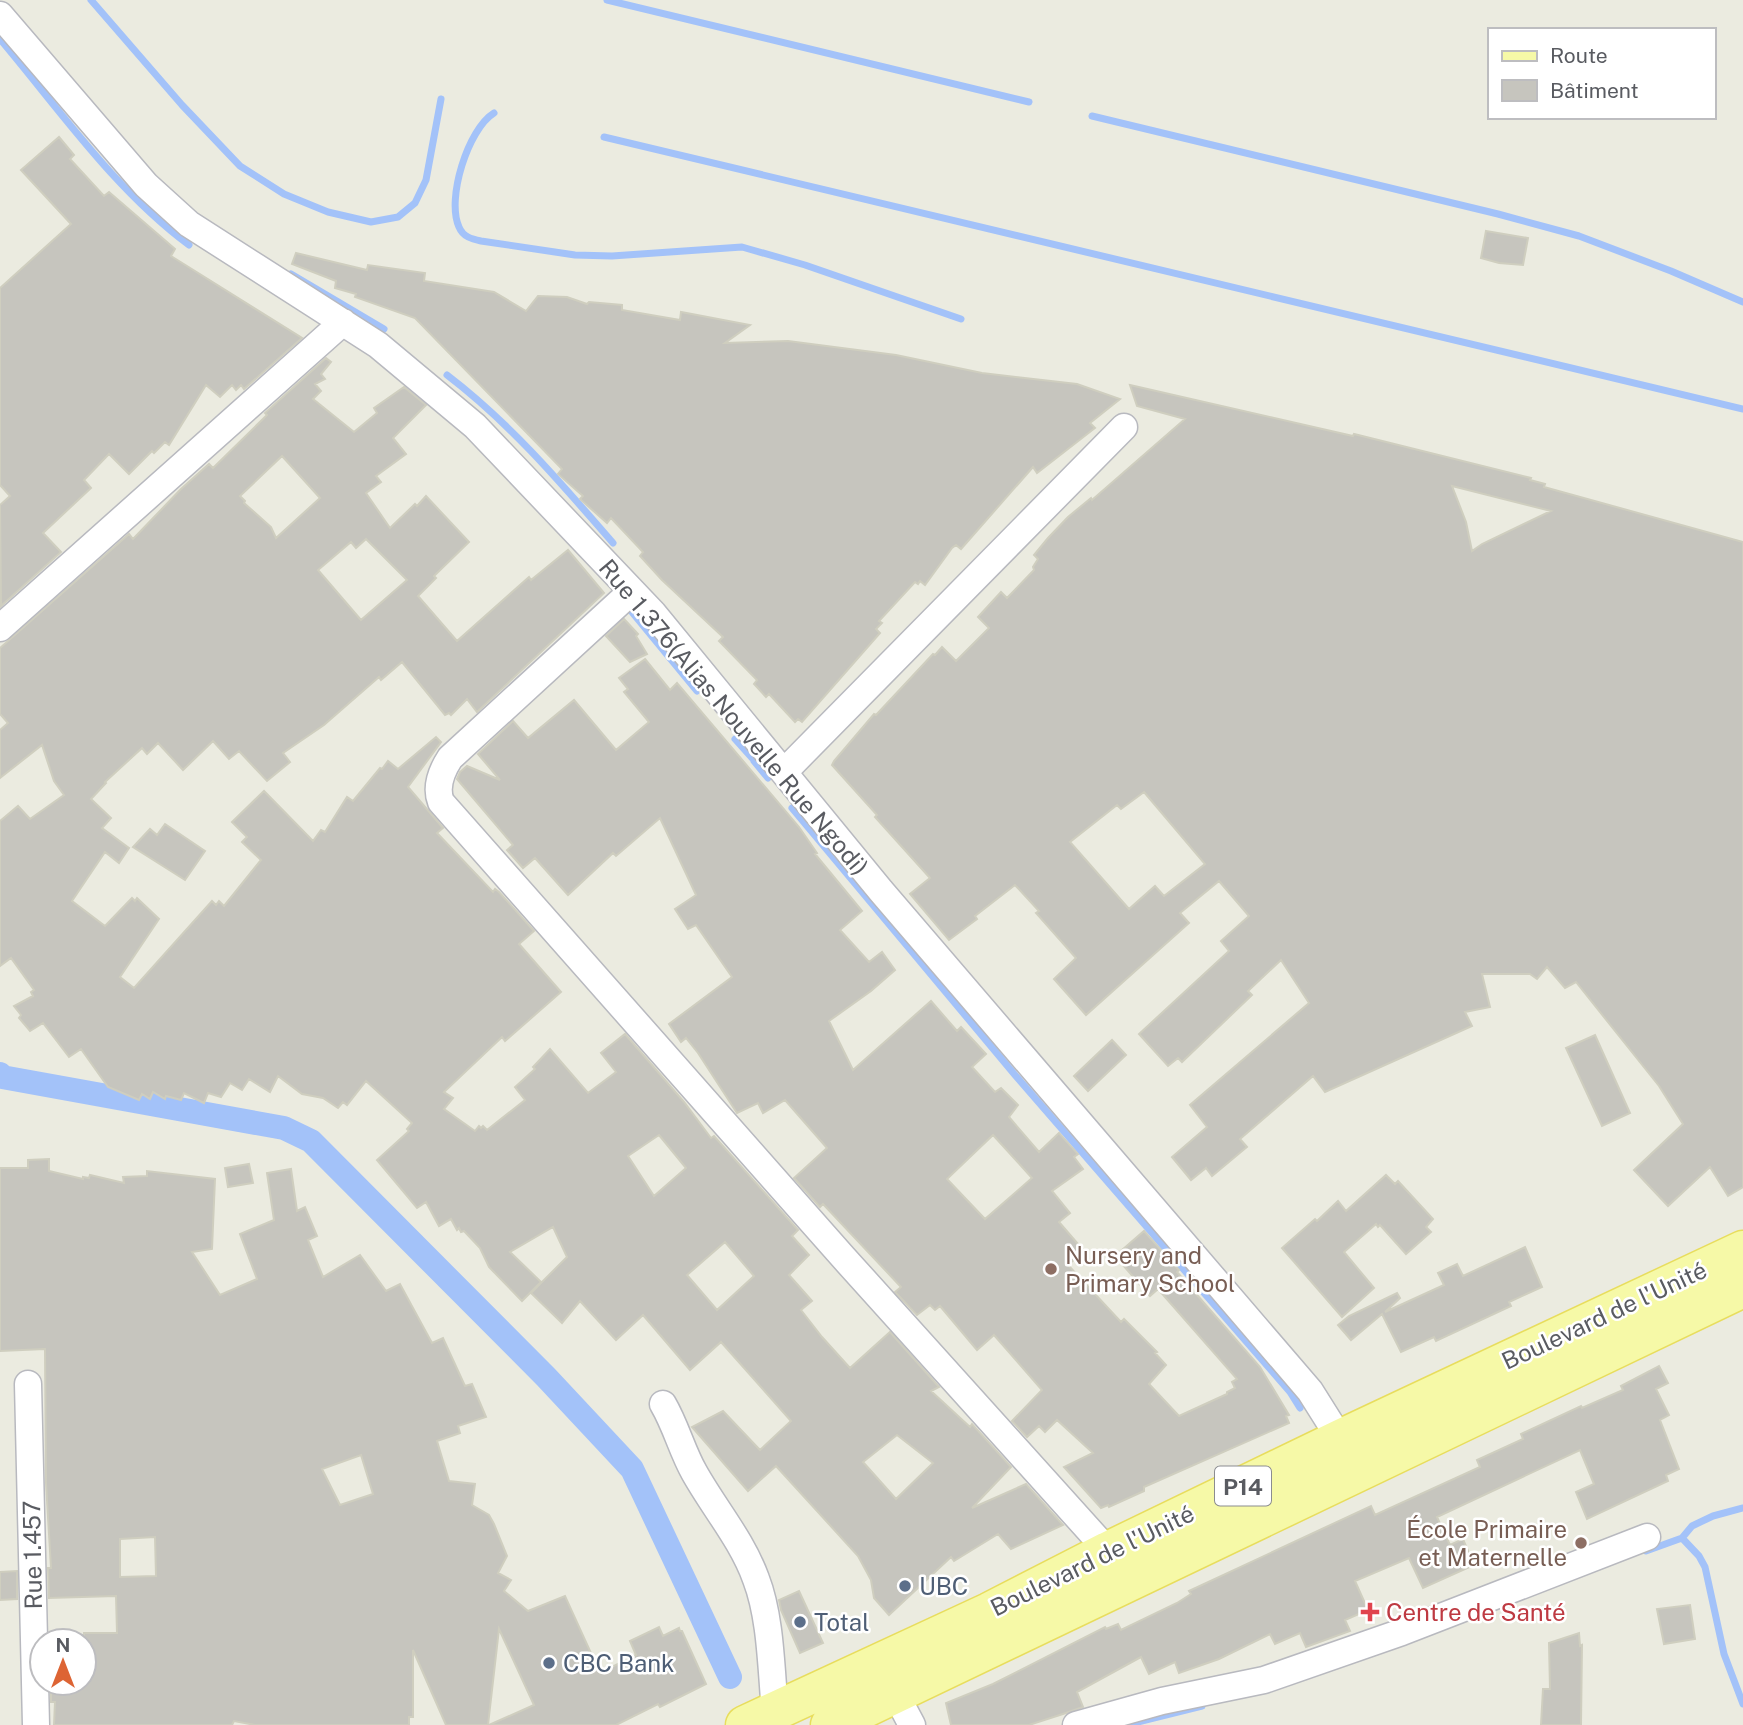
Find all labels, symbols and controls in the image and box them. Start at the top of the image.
legend [1488,28,1715,119]
text: Route [1550,43,1608,68]
text: Bâtiment [1550,78,1639,103]
street label: Rue 1.376(Alias Nouvelle Rue Ngodi) [594,554,874,880]
place label: Nursery and Primary School [1065,1241,1235,1297]
street label: Boulevard de l'Unité [1497,1255,1711,1375]
marker: Nursery and Primary School [1043,1261,1059,1277]
road number: P14 [1215,1466,1271,1506]
street label: Boulevard de l'Unité [986,1499,1198,1621]
street label: Rue 1.457 [17,1500,47,1610]
place label: École Primaire et Maternelle [1406,1515,1567,1571]
marker: École Primaire et Maternelle [1573,1535,1589,1551]
place label: UBC [919,1572,968,1600]
marker: UBC [897,1578,913,1594]
place label: Centre de Santé [1386,1598,1566,1626]
marker: Centre de Santé [1360,1602,1380,1622]
place label: Total [814,1608,869,1636]
marker: Total [792,1614,808,1630]
north arrow [28,1627,98,1697]
text: N [56,1634,70,1656]
place label: CBC Bank [563,1649,675,1677]
marker: CBC Bank [541,1655,557,1671]

